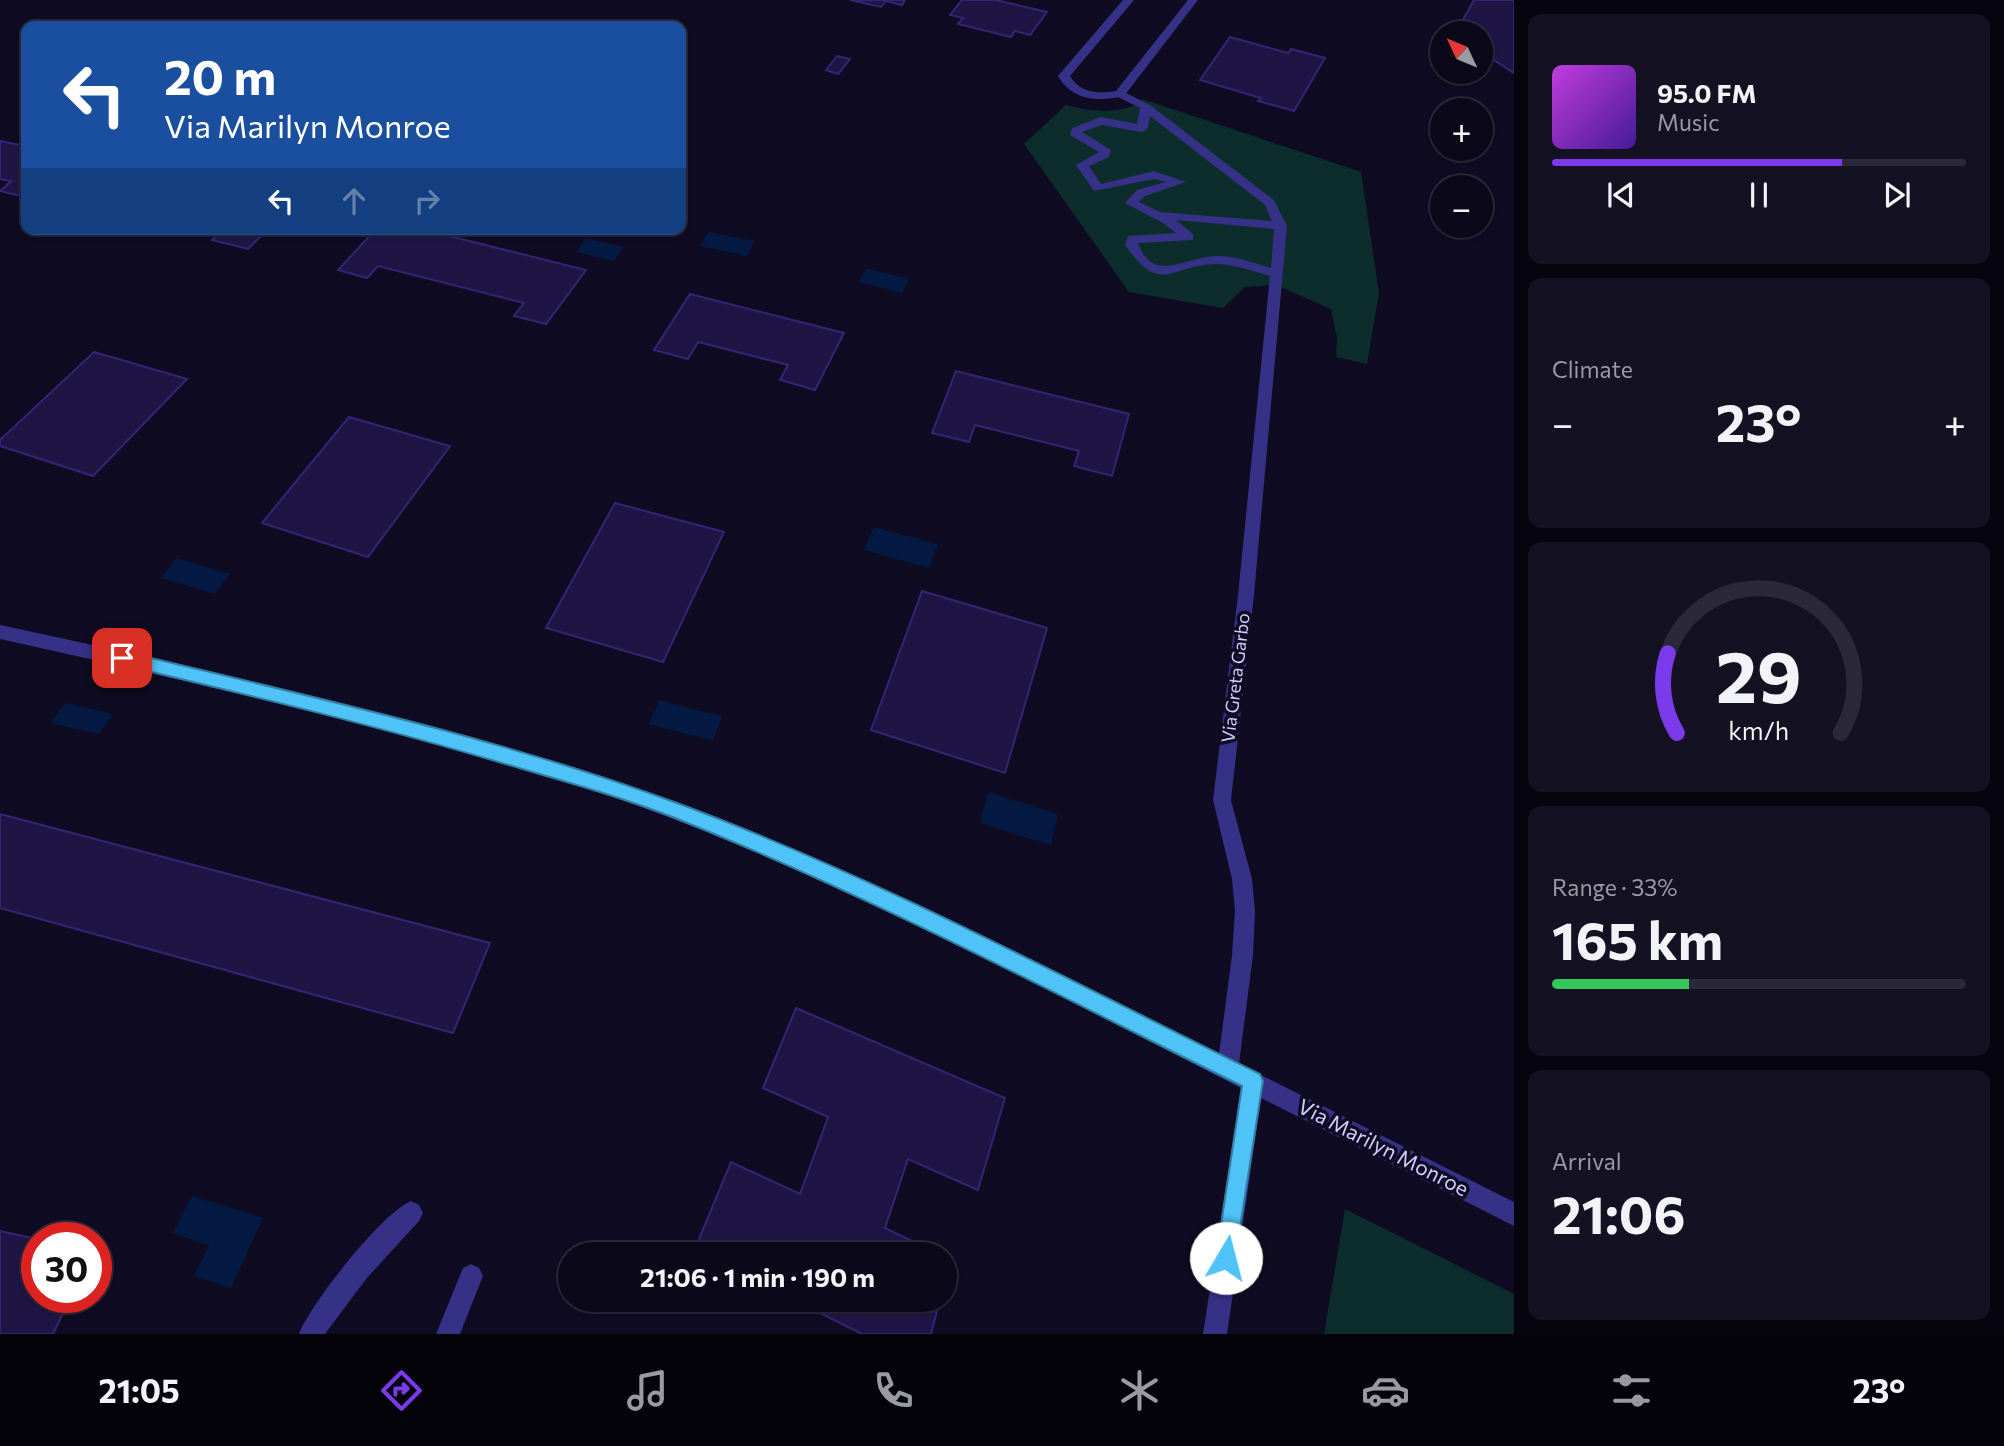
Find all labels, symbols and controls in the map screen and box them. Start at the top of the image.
north arrow [1430,21,1493,84]
map controls [1430,21,1493,238]
text: 20 m [164,45,276,105]
icon: left [49,49,140,140]
text: 95.0 FM [1657,77,1757,108]
button: + [1430,98,1493,161]
text: Via Marilyn Monroe [164,105,451,145]
text: Music [1657,108,1720,136]
button: − [1430,175,1493,238]
icon: previous [1602,176,1640,214]
icon: pause [1740,176,1778,214]
icon: next [1878,176,1916,214]
icon: left [262,182,300,220]
icon: ahead [335,182,373,220]
icon: right [408,182,446,220]
text: Climate [1552,355,1633,383]
text: 23° [1716,389,1802,453]
text: − [1552,399,1574,446]
text: + [1944,399,1966,446]
street label: Via Greta Garbo [1216,612,1254,744]
pin [92,628,152,688]
text: 29 [1716,629,1802,718]
icon: arrive [103,639,141,677]
text: km/h [1729,715,1789,745]
text: Range · 33% [1552,873,1678,901]
text: 165 km [1552,907,1723,971]
street label: Via Marilyn Monroe [1294,1093,1473,1200]
text: Arrival [1552,1147,1622,1175]
text: 21:06 [1552,1181,1686,1245]
position arrow [1189,1221,1263,1295]
speed limit sign: 30 [21,1222,112,1313]
text: 21:06 · 1 min · 190 m [640,1261,875,1292]
icon: directions [377,1366,426,1415]
icon: music [623,1366,672,1415]
icon: phone [869,1366,918,1415]
icon: climate [1115,1366,1164,1415]
icon: car [1361,1366,1410,1415]
icon: filters [1607,1366,1656,1415]
text: 21:05 [99,1370,180,1410]
text: 23° [1853,1370,1905,1410]

